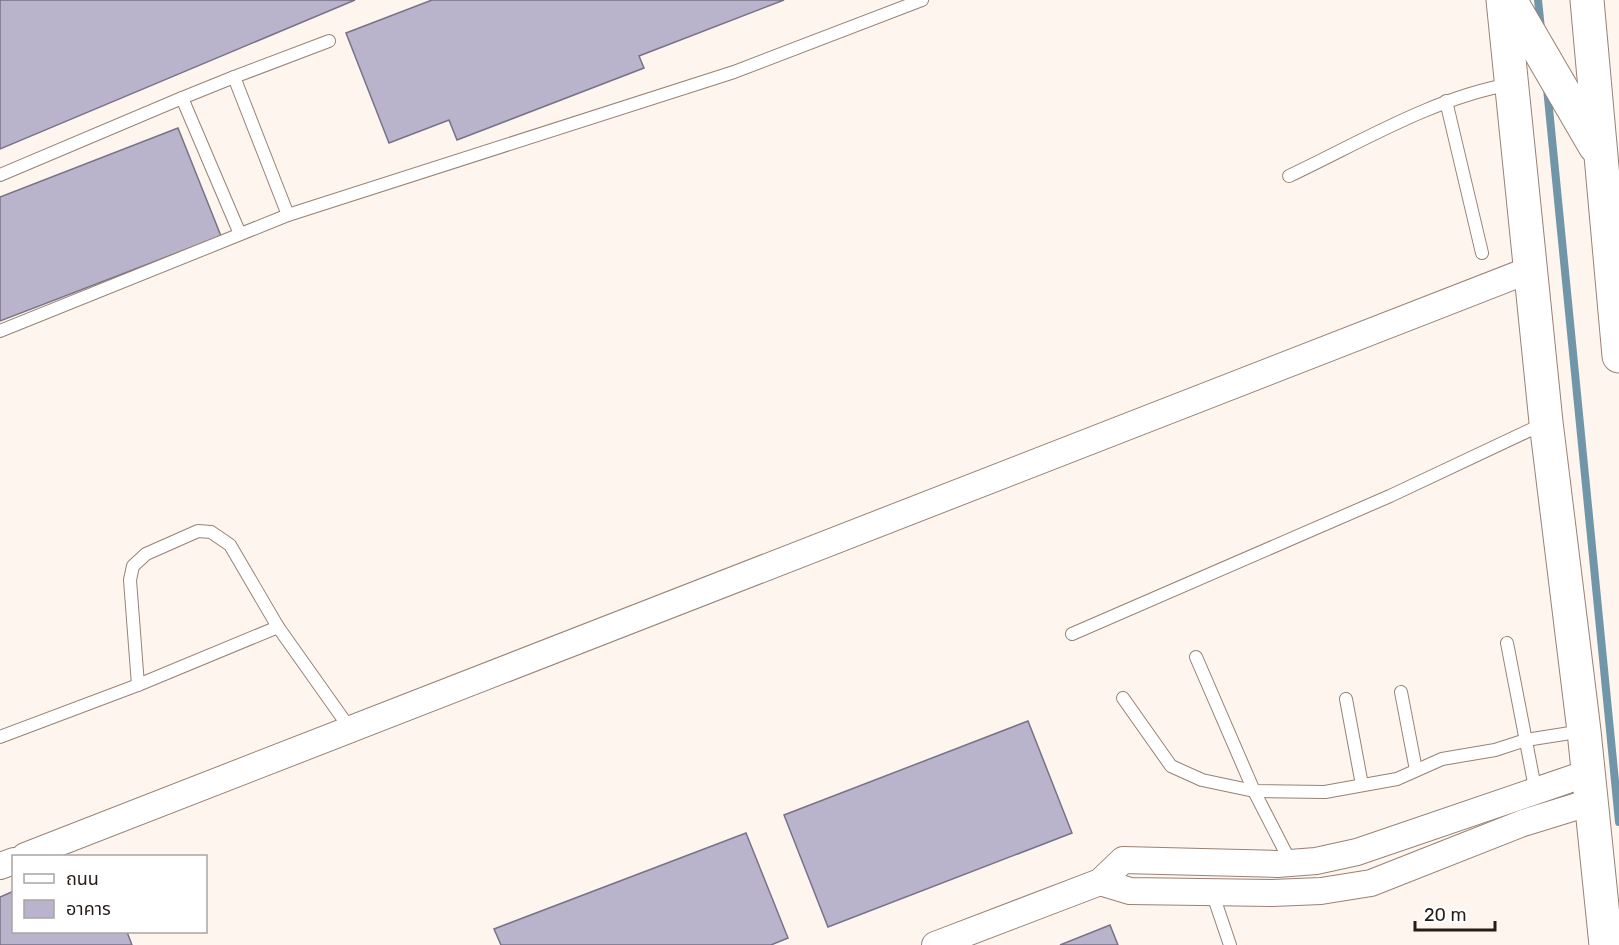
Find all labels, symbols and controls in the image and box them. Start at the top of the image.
legend [12,855,207,933]
text: ถนน [66,868,99,890]
scale bar [1415,894,1494,932]
text: อาคาร [66,898,111,920]
text: 20 m [1424,904,1466,926]

